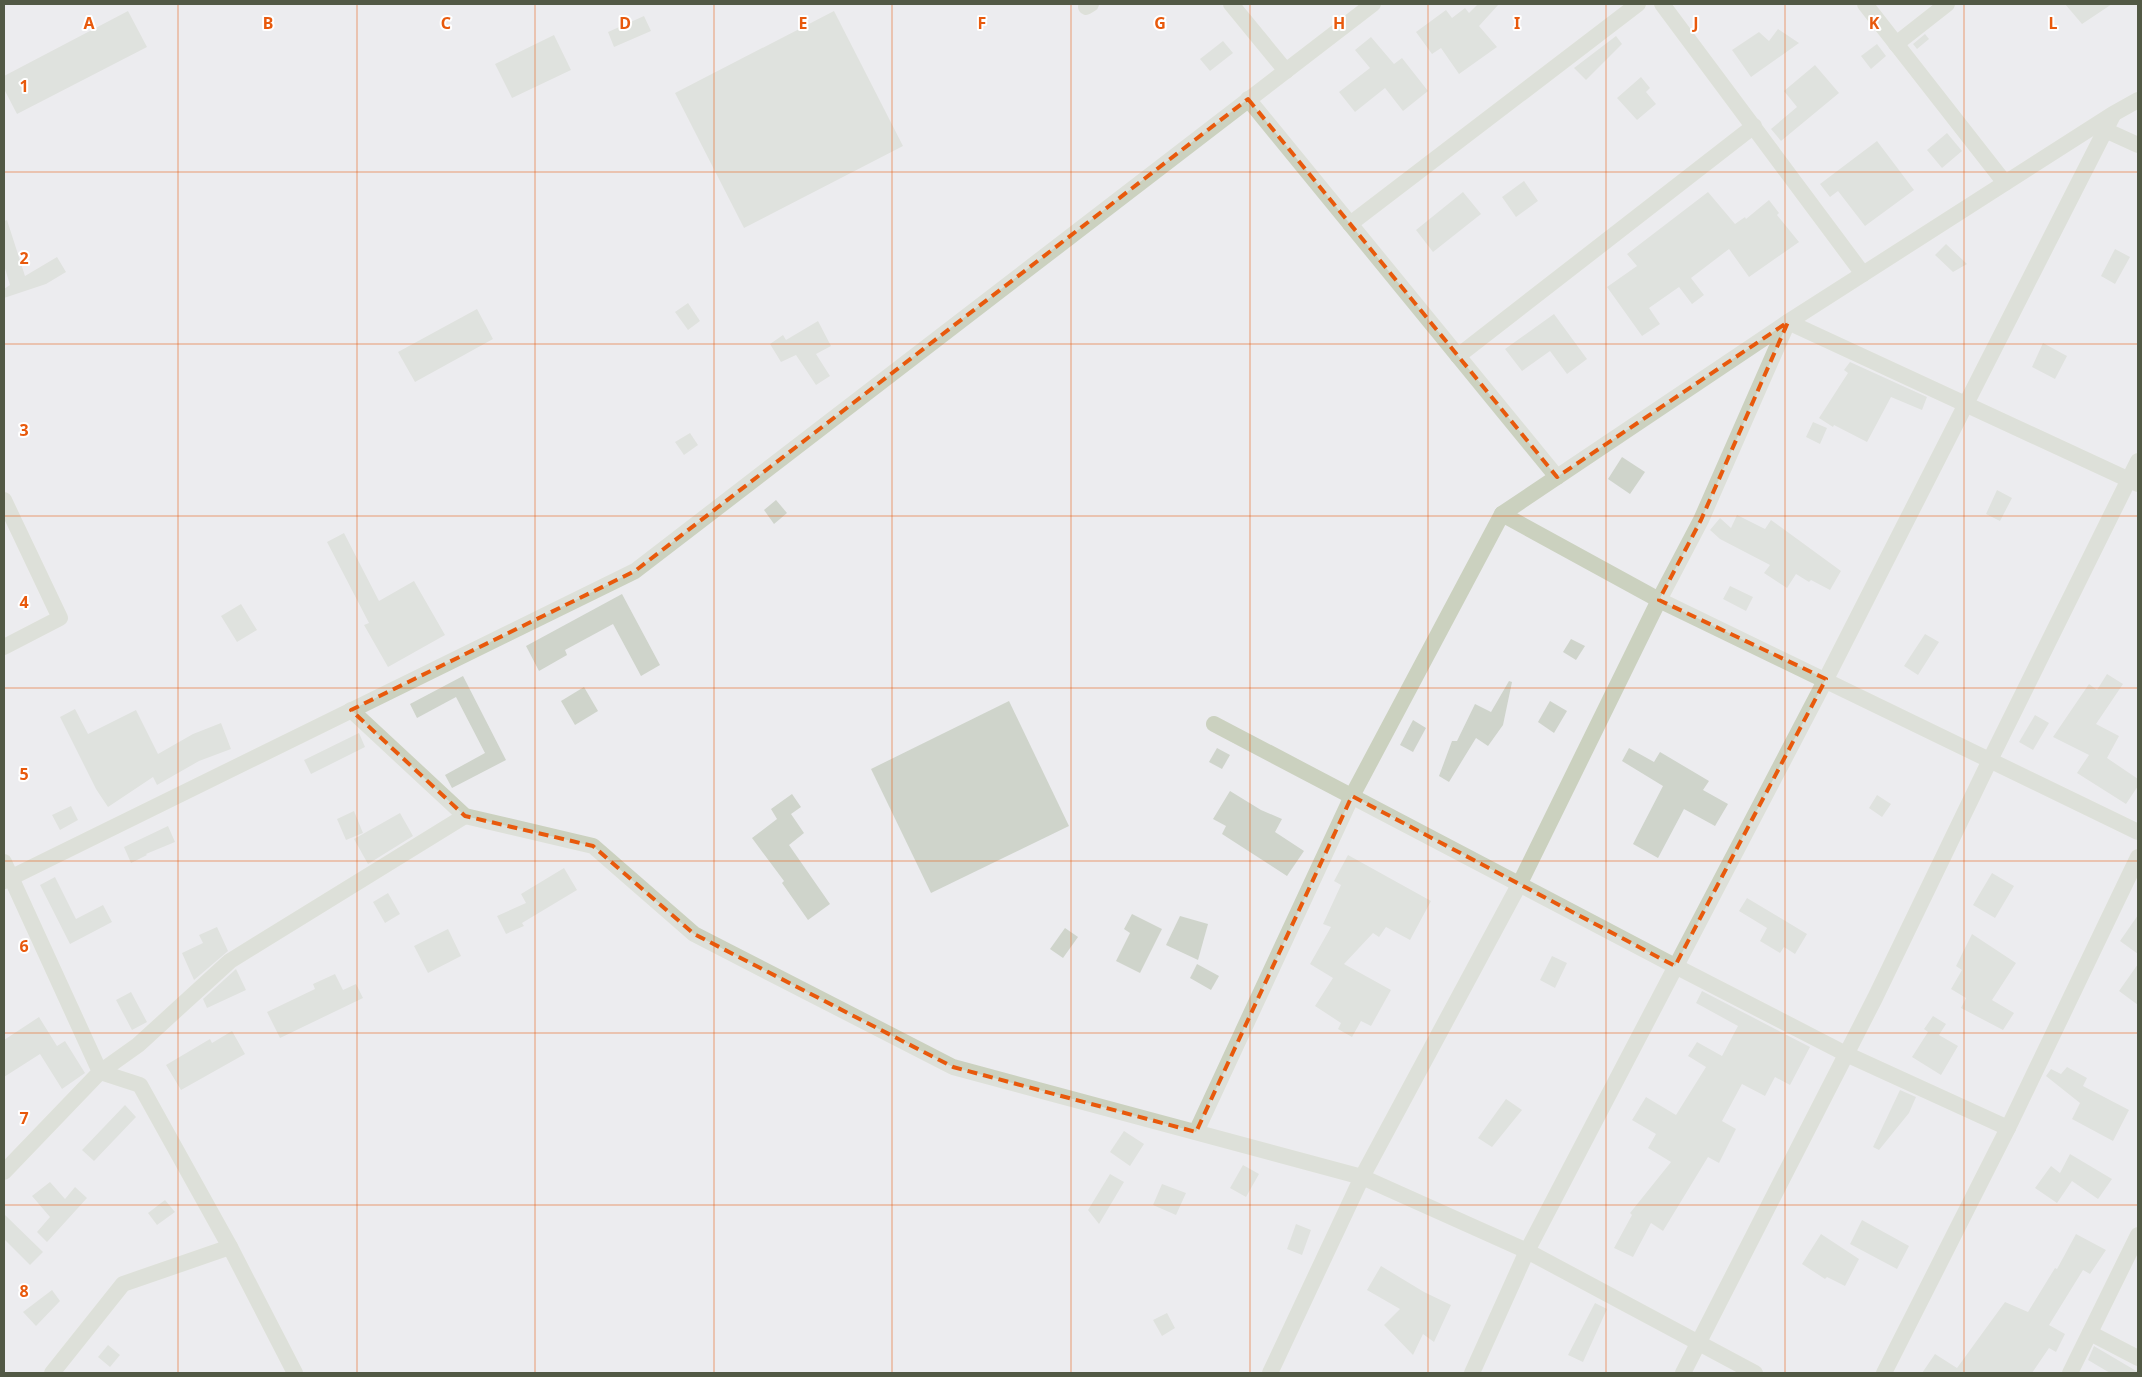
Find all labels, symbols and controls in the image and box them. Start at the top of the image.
text: A [83,12,95,34]
text: B [263,12,273,34]
text: C [441,12,451,34]
text: D [619,12,631,34]
text: E [799,12,808,34]
text: F [978,12,986,34]
text: G [1154,12,1166,34]
text: H [1333,12,1345,34]
text: I [1514,12,1520,34]
text: J [1691,12,1699,34]
text: K [1869,12,1880,34]
text: L [2049,12,2058,34]
text: 1 [19,75,29,97]
text: 2 [19,247,29,269]
text: 3 [19,419,29,441]
text: 4 [19,591,29,613]
text: 5 [19,763,29,785]
text: 6 [19,935,29,957]
text: 7 [19,1107,29,1129]
text: 8 [19,1280,29,1302]

